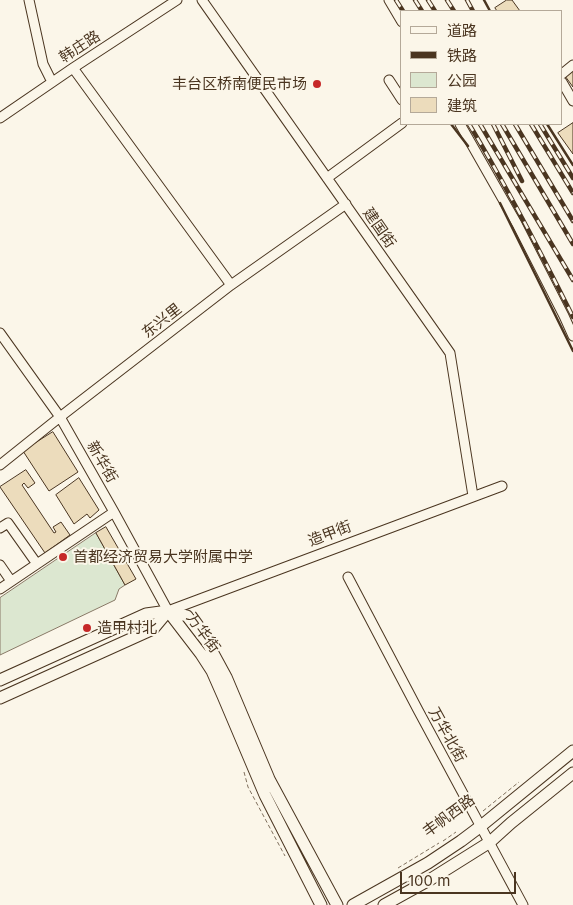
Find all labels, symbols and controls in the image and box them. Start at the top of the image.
legend [400,10,563,125]
text: 道路 [447,21,477,40]
street label: 韩庄路 [56,27,104,67]
text: 铁路 [447,46,477,65]
text: 公园 [447,71,477,90]
place label: 丰台区桥南便民市场 [172,75,307,93]
marker: 丰台区桥南便民市场 [311,78,323,90]
text: 建筑 [447,96,477,115]
street label: 建国街 [359,204,399,252]
street label: 东兴里 [139,300,185,342]
street label: 新华街 [83,438,121,486]
street label: 造甲街 [306,518,354,550]
place label: 首都经济贸易大学附属中学 [73,548,253,566]
marker: 首都经济贸易大学附属中学 [57,551,69,563]
street label: 万华街 [182,610,224,656]
place label: 造甲村北 [97,619,157,637]
marker: 造甲村北 [81,622,93,634]
street label: 万华北街 [425,704,469,766]
street label: 丰帆西路 [419,791,479,841]
scale bar [403,862,519,894]
text: 100 m [408,871,450,890]

